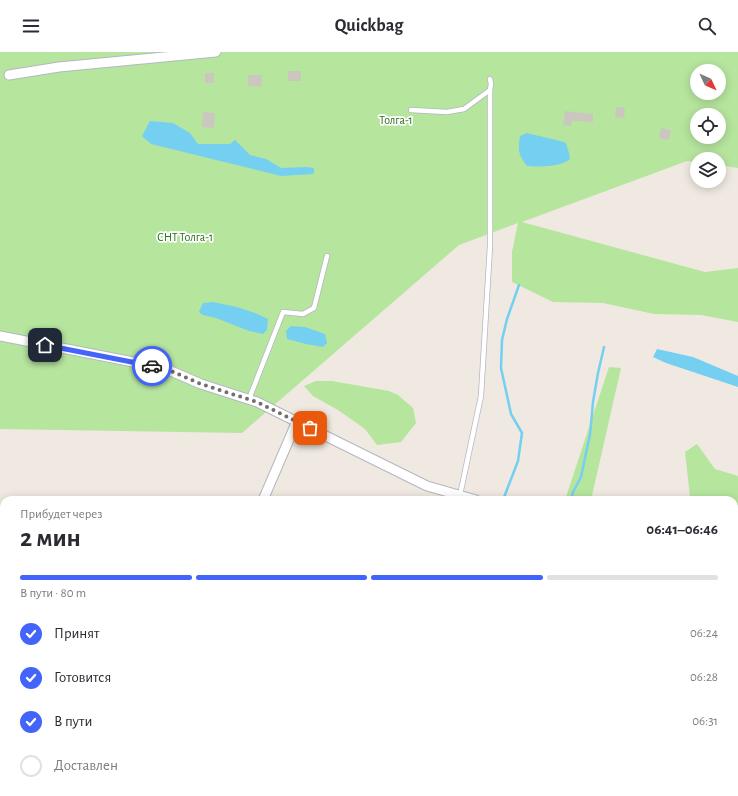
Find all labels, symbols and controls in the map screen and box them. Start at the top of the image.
icon: menu [20,15,42,37]
icon: search [696,15,718,37]
text: Quickbag [335,17,403,35]
north arrow [690,64,726,100]
map controls [690,64,726,188]
button: locate [690,108,726,144]
park label: Толга-1 [379,114,413,126]
button: layers [690,152,726,188]
park label: СНТ Толга-1 [157,231,213,243]
pin [28,328,62,362]
icon: home [34,334,56,356]
courier [132,346,172,386]
icon: car [141,355,163,377]
pin [293,411,327,445]
icon: bag [299,417,321,439]
text: Прибудет через [20,508,102,521]
text: 06:41–06:46 [646,522,718,537]
text: 2 мин [20,525,81,551]
text: В пути · 80 m [20,587,86,600]
icon: check [20,623,42,645]
text: Принят [54,626,99,641]
text: 06:24 [690,627,718,640]
icon: check [20,667,42,689]
text: Готовится [54,670,111,685]
text: 06:28 [690,671,718,684]
icon: check [20,711,42,733]
text: В пути [54,714,92,729]
text: 06:31 [692,715,718,728]
text: Доставлен [54,758,118,773]

